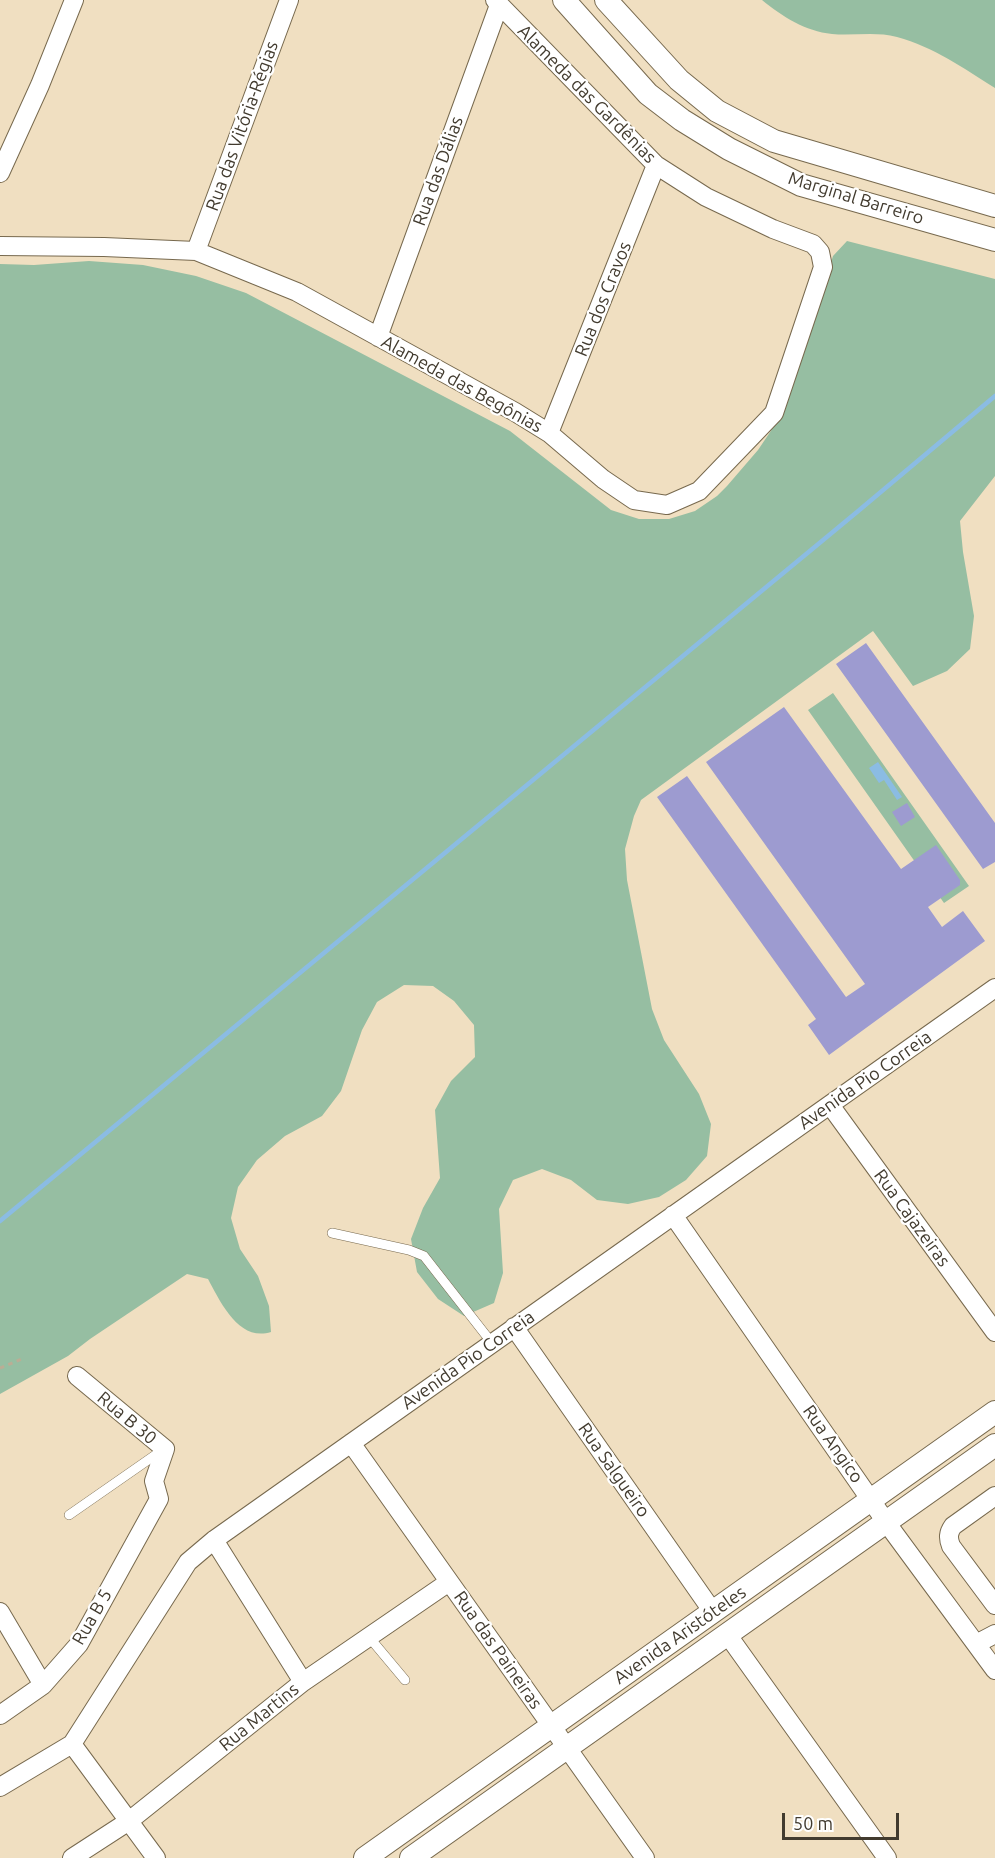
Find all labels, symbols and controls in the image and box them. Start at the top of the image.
street label: Alameda das Gardênias [513,20,661,168]
street label: Rua das Vitória-Régias [201,38,283,214]
street label: Rua das Dálias [408,113,468,229]
street label: Marginal Barreiro [786,167,926,229]
street label: Rua dos Cravos [570,238,636,360]
street label: Alameda das Begônias [378,331,546,437]
street label: Avenida Pio Correia [794,1026,936,1134]
street label: Rua Cajazeiras [869,1165,955,1271]
street label: Avenida Pio Correia [397,1306,539,1414]
street label: Rua B 30 [93,1387,161,1449]
street label: Rua Angico [798,1401,868,1487]
street label: Rua Salgueiro [573,1419,655,1521]
street label: Avenida Aristóteles [610,1581,750,1689]
street label: Rua B 5 [68,1585,116,1649]
street label: Rua das Paineiras [449,1587,547,1713]
street label: Rua Martins [215,1678,303,1756]
scale bar [785,1801,902,1839]
text: 50 m [793,1813,833,1833]

